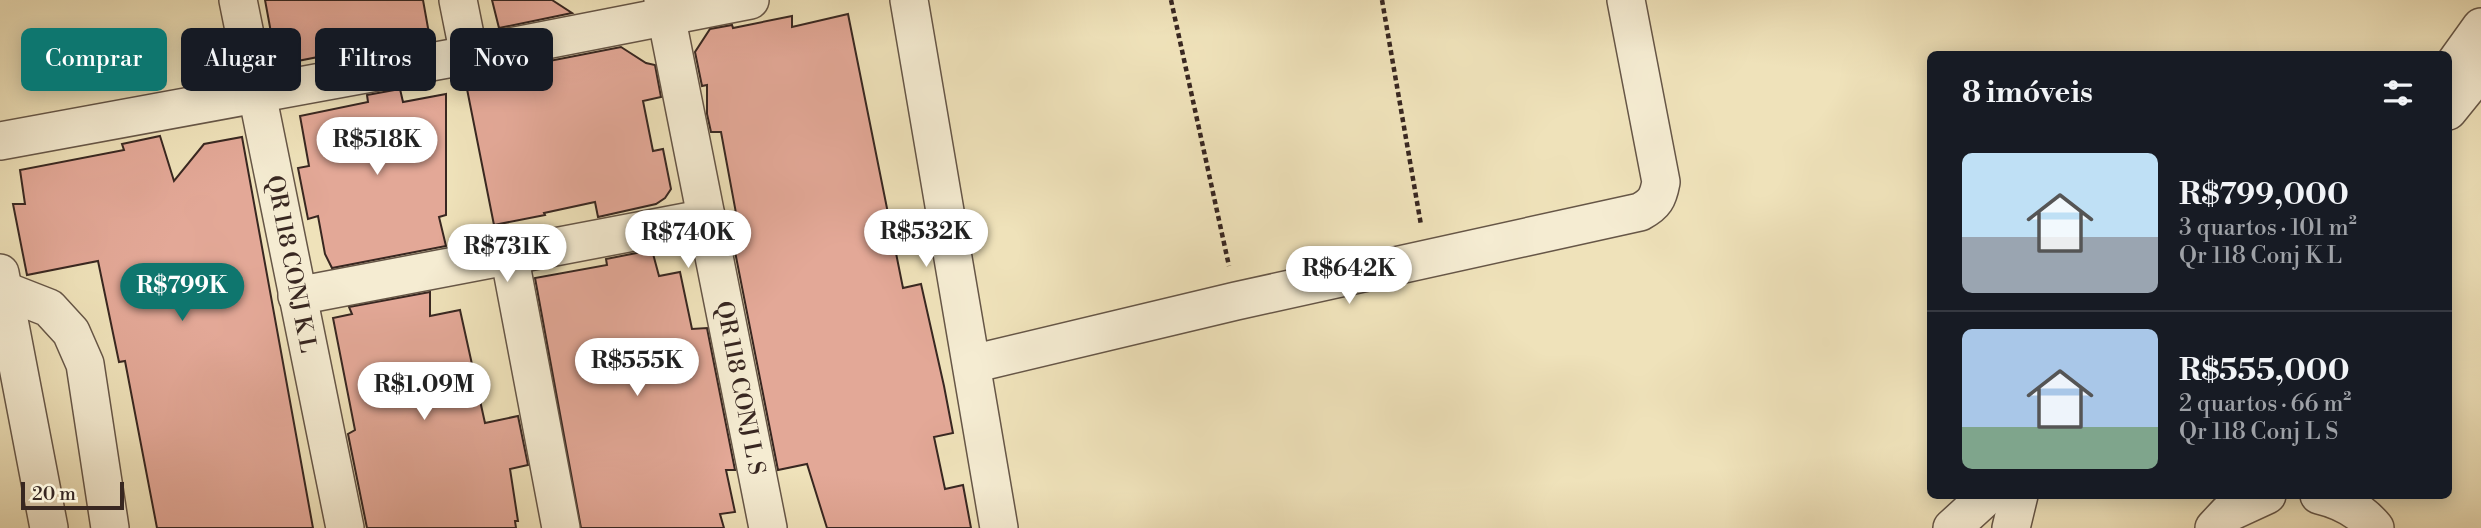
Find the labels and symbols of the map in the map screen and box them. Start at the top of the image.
pin: R$518K [320,118,434,177]
street label: QR 118 CONJ K L [260,173,322,355]
pin: R$740K [631,210,745,270]
pin: R$532K [869,210,983,269]
pin: R$731K [450,224,564,284]
pin: R$642K [1292,246,1406,306]
pin: R$799K [125,264,239,323]
street label: QR 118 CONJ L S [709,299,771,477]
pin: R$555K [580,338,694,398]
pin: R$1.09M [359,362,489,422]
scale bar [21,479,124,511]

